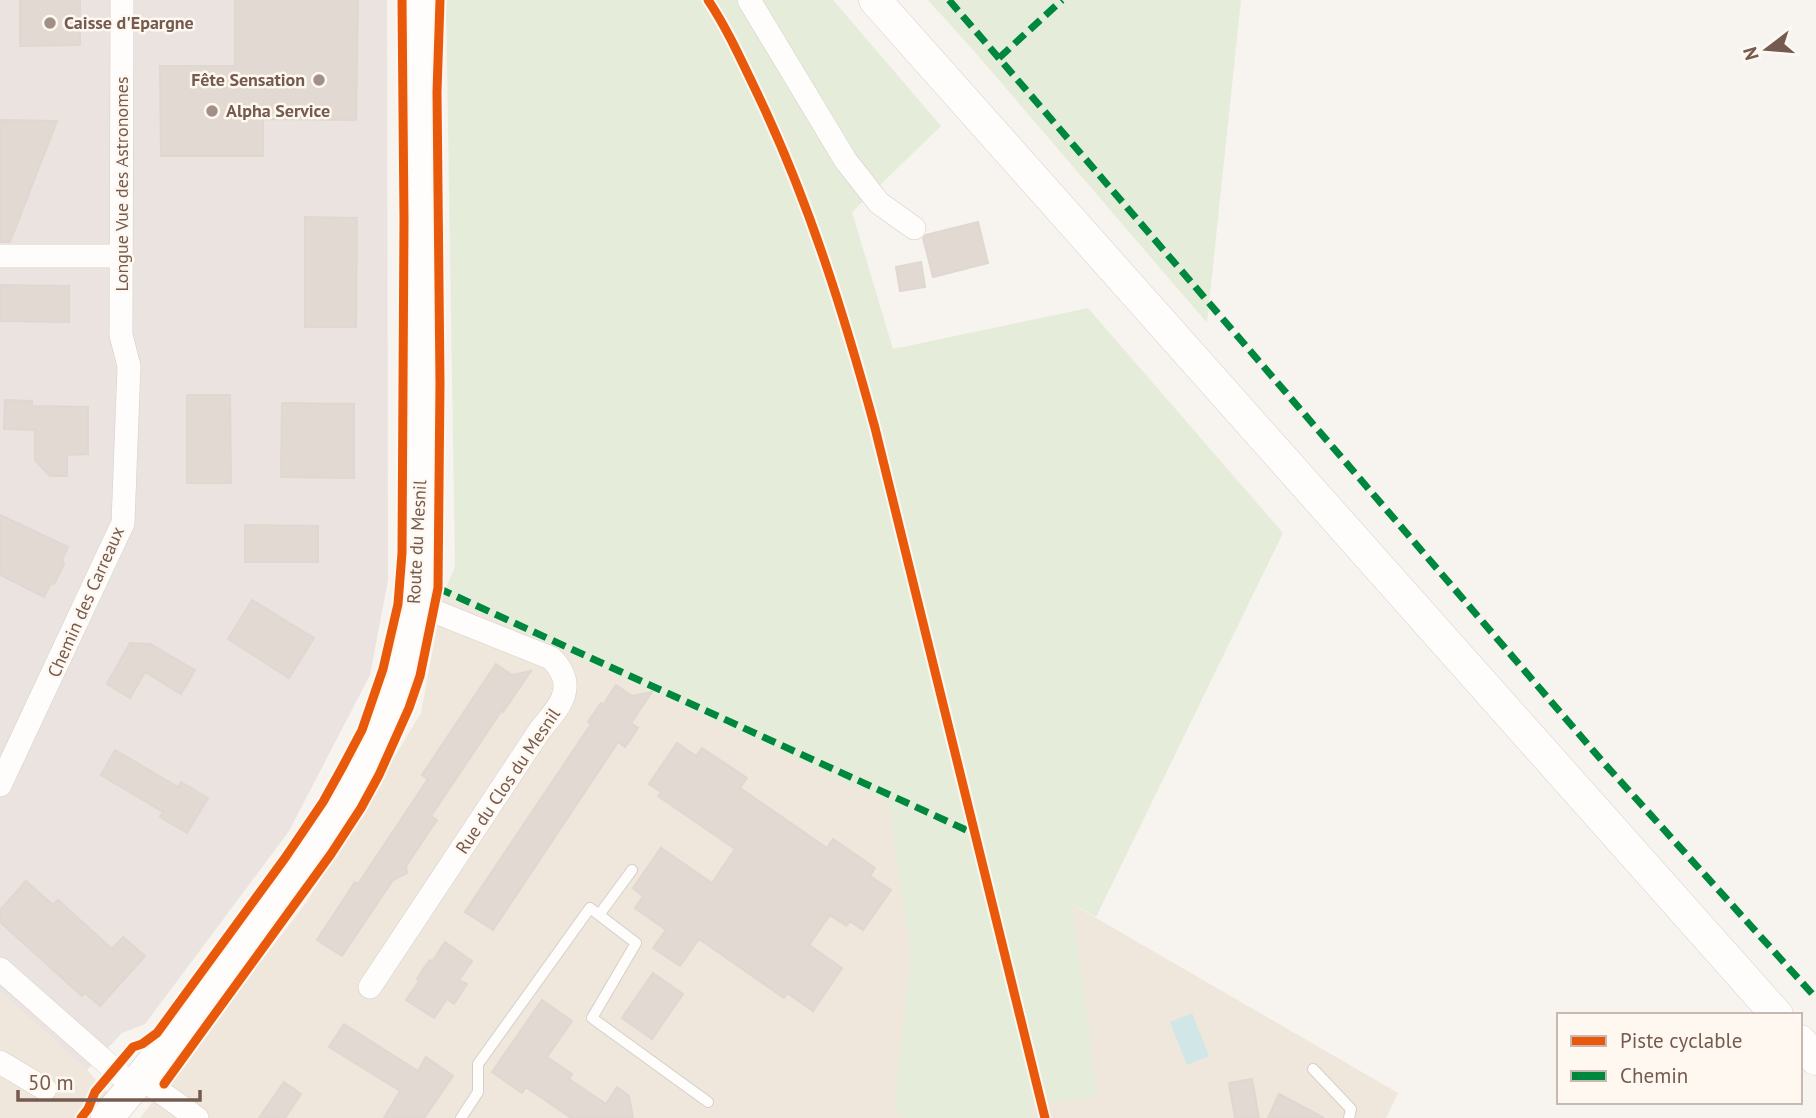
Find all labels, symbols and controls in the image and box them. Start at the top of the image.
place label: Caisse d'Epargne [64,11,194,34]
north arrow [1732,14,1802,84]
marker: Caisse d'Epargne [42,15,58,31]
text: N [1737,44,1764,63]
place label: Fête Sensation [191,68,305,91]
marker: Fête Sensation [311,72,327,88]
street label: Longue Vue des Astronomes [110,77,133,291]
place label: Alpha Service [226,99,330,122]
marker: Alpha Service [204,103,220,119]
street label: Route du Mesnil [402,479,431,605]
street label: Chemin des Carreaux [42,523,129,681]
street label: Rue du Clos du Mesnil [450,703,565,858]
legend [1557,1013,1802,1104]
text: Piste cyclable [1620,1027,1742,1054]
scale bar [18,1058,200,1102]
text: Chemin [1620,1062,1688,1089]
text: 50 m [28,1069,74,1096]

